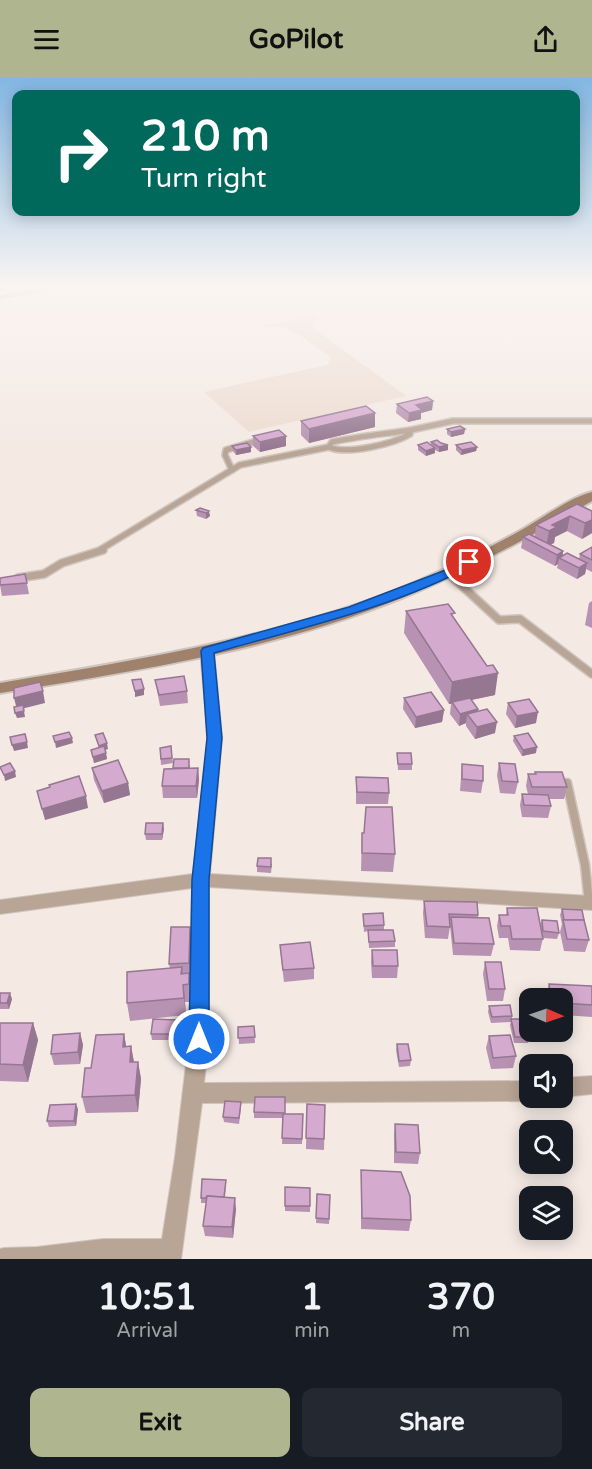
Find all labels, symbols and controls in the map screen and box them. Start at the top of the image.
icon: menu [30,23,63,56]
text: GoPilot [249,23,343,56]
icon: share [529,23,562,56]
text: 210 m [141,111,270,162]
icon: right [42,114,120,192]
text: Turn right [141,162,267,195]
pin [443,536,494,587]
icon: arrive [452,545,485,578]
north arrow [519,988,573,1042]
map controls [519,988,573,1240]
position arrow [167,1007,231,1071]
button: sound [519,1054,573,1108]
button: search [519,1120,573,1174]
button: layers [519,1186,573,1240]
text: 10:51 [97,1276,197,1319]
text: 1 [301,1276,323,1319]
text: 370 [427,1276,495,1319]
text: Arrival [116,1319,178,1343]
text: min [294,1319,330,1343]
text: m [452,1319,470,1343]
button: Exit [30,1388,290,1457]
button: Share [302,1388,562,1457]

